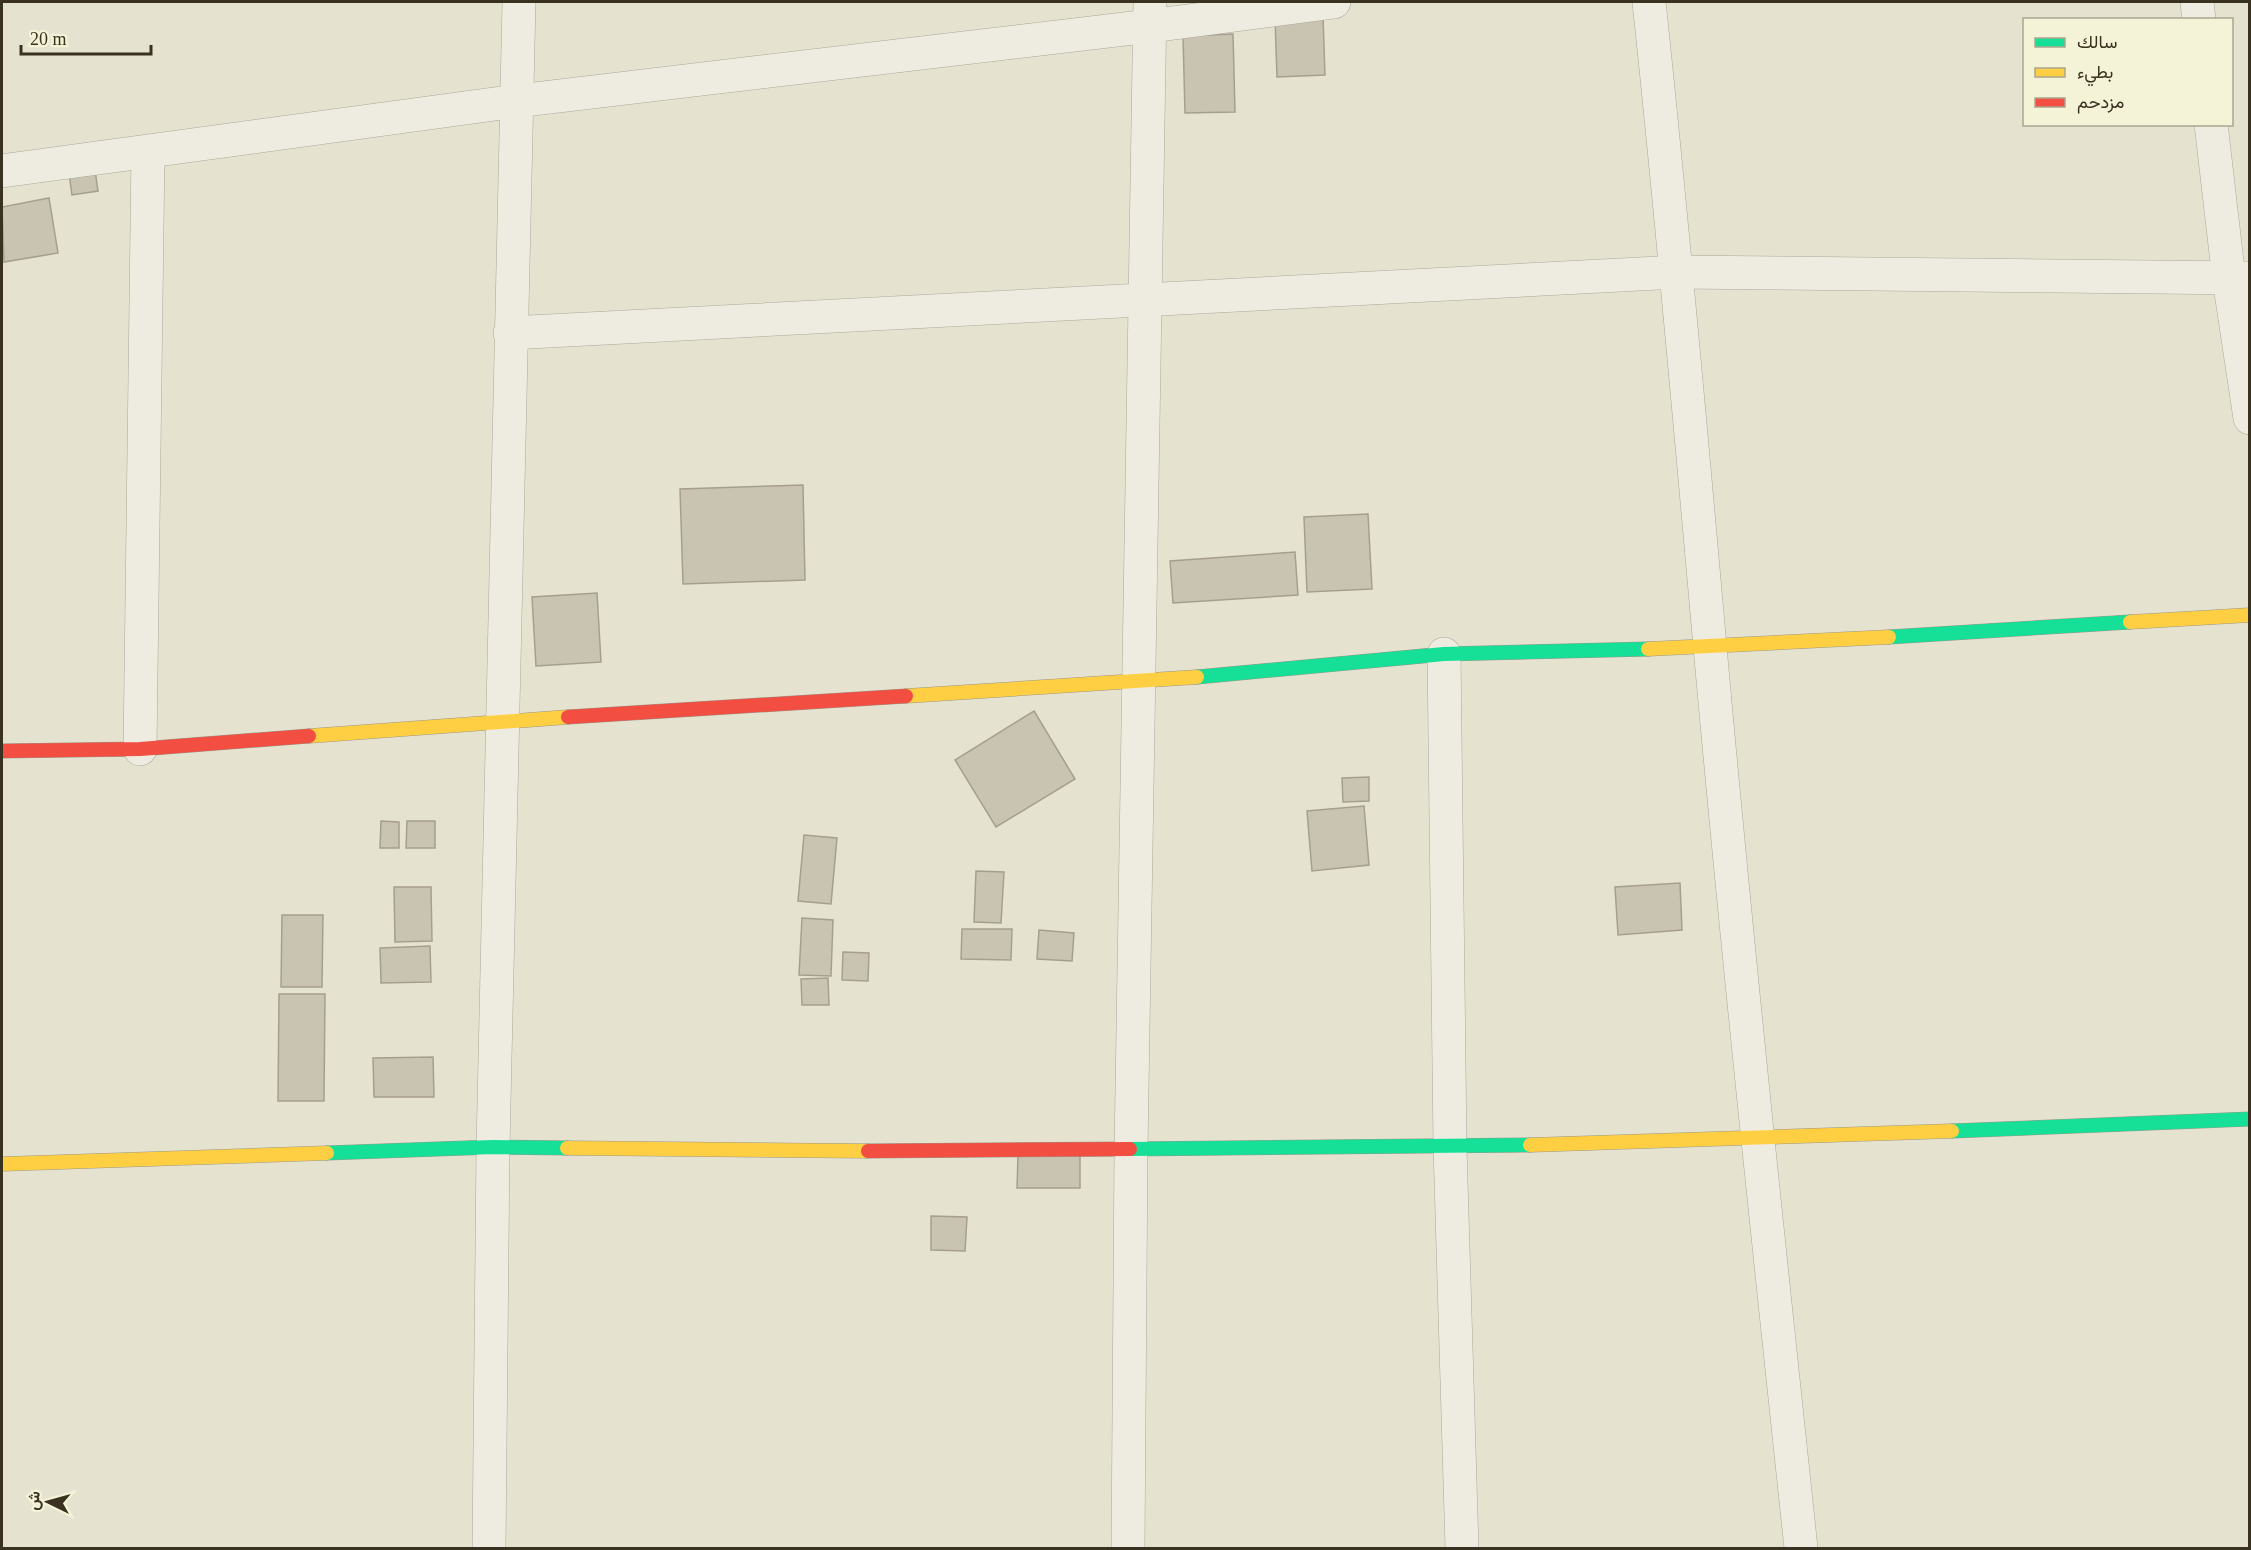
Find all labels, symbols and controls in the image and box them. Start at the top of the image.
scale bar [21,18,152,56]
legend [2023,18,2233,126]
text: 20 m [30,29,67,49]
text: سالك [2077,32,2117,52]
text: بطيء [2077,62,2113,87]
text: مزدحم [2077,92,2124,114]
north arrow [18,1472,78,1532]
text: ش [24,1490,44,1511]

